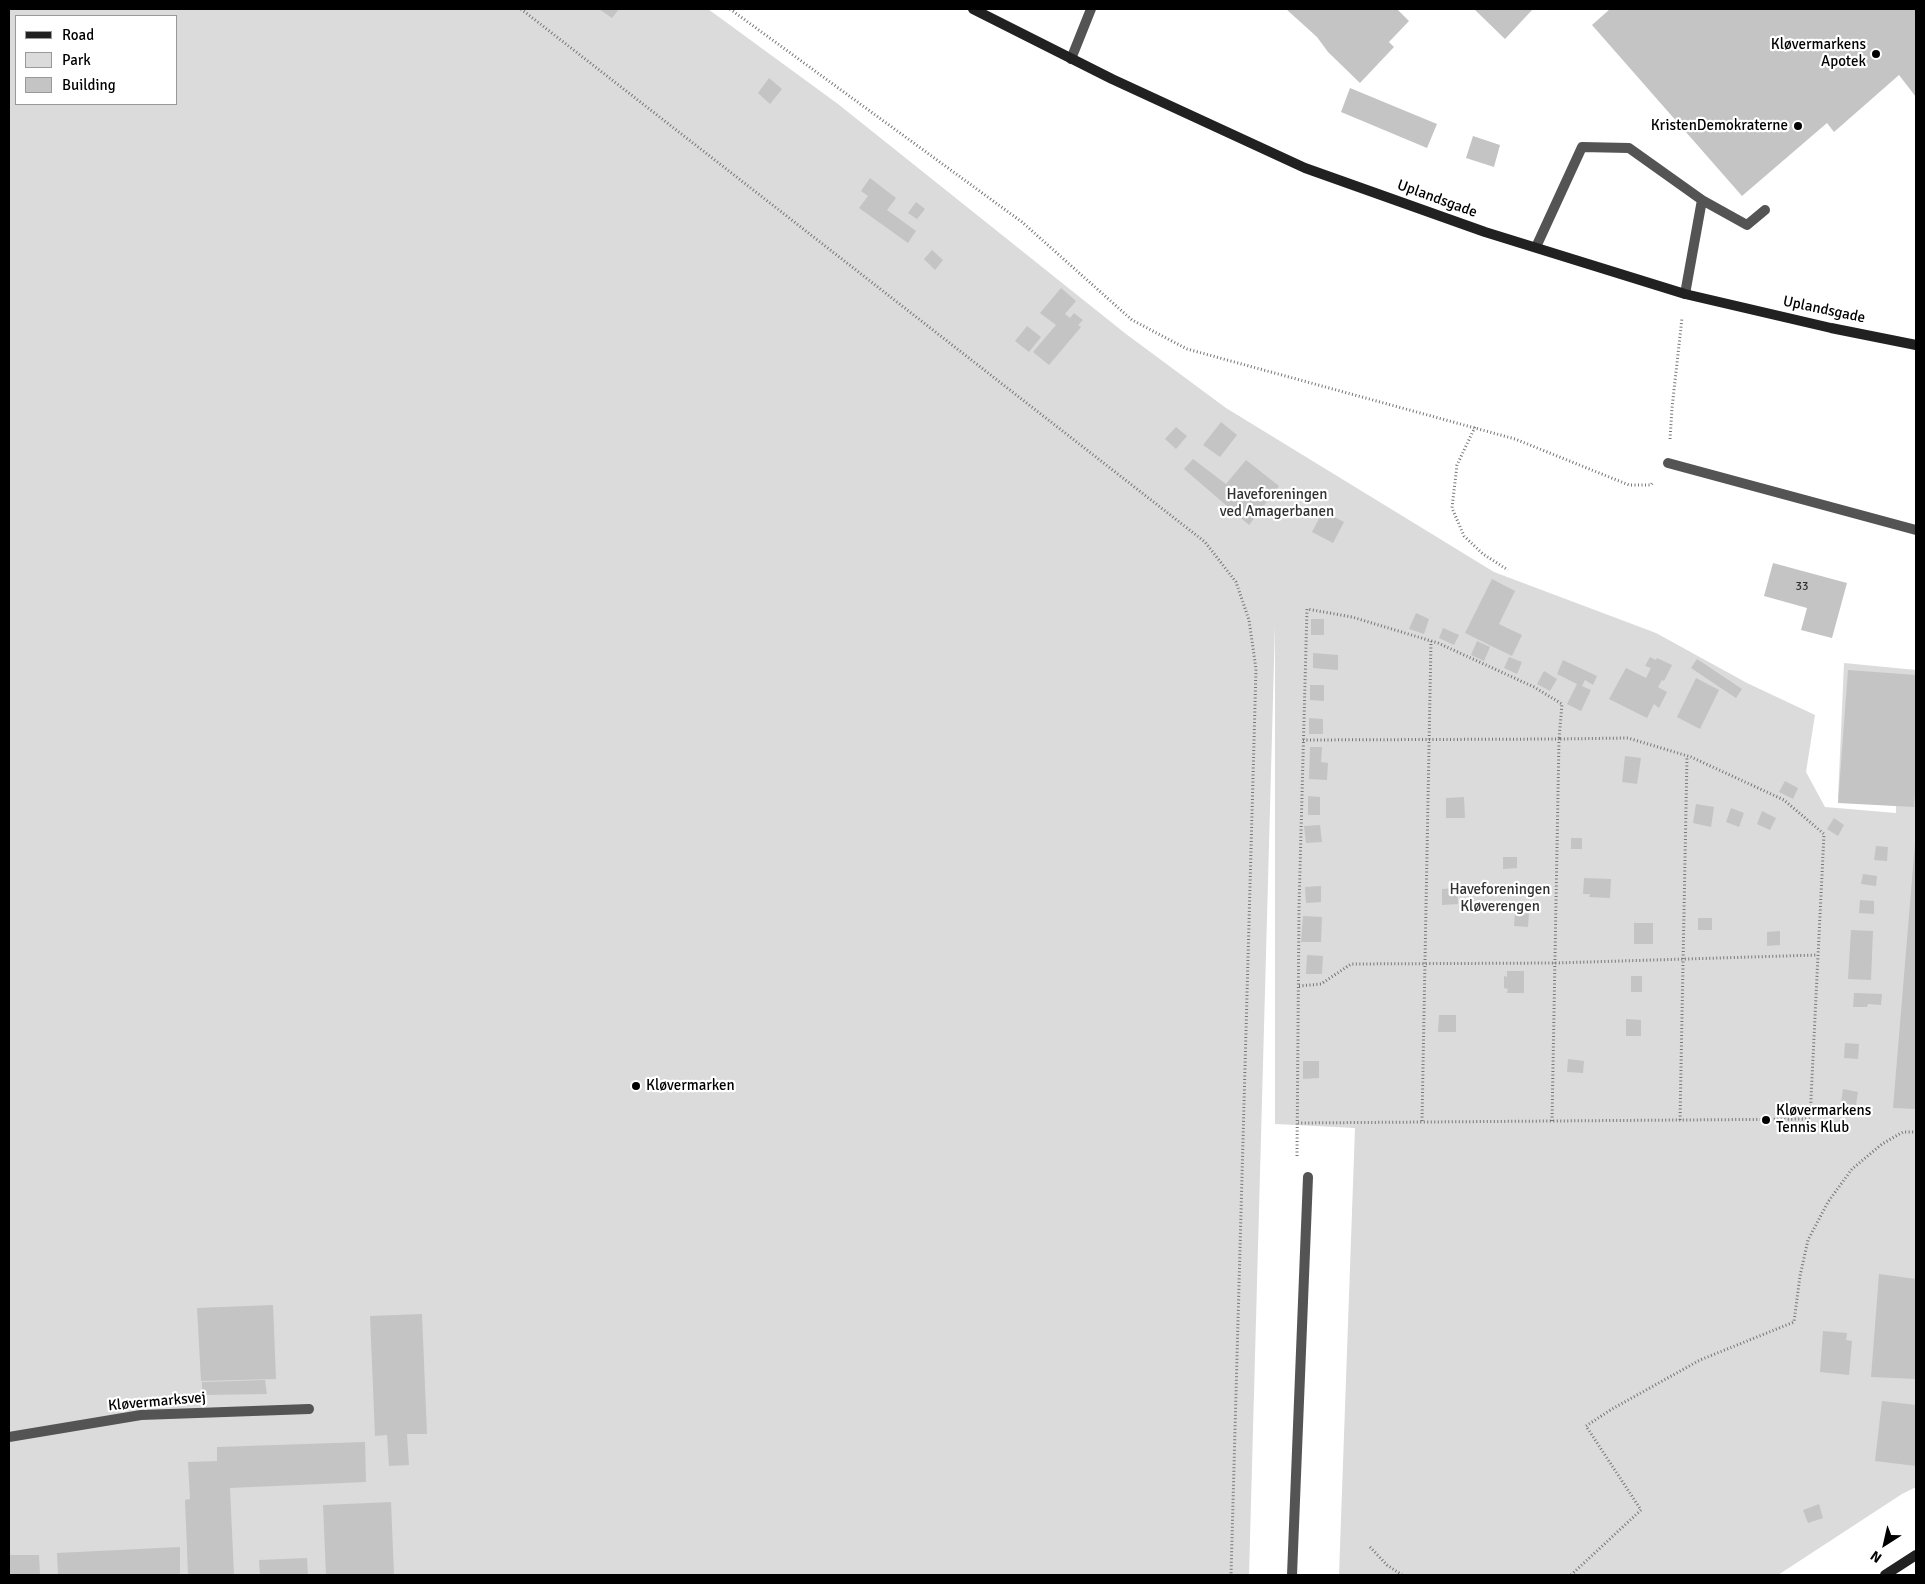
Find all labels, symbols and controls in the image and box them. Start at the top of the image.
legend [15,15,178,105]
text: Road [62,26,94,44]
place label: Kløvermarkens Apotek [1771,36,1866,71]
marker: Kløvermarkens Apotek [1870,48,1882,60]
text: Park [62,51,91,69]
text: Building [62,76,116,94]
place label: KristenDemokraterne [1651,117,1788,135]
marker: KristenDemokraterne [1792,120,1804,132]
street label: Uplandsgade [1395,176,1479,222]
street label: Uplandsgade [1781,293,1867,327]
park label: Haveforeningen ved Amagerbanen [1220,486,1334,521]
house number: 33 [1796,580,1808,594]
park label: Haveforeningen Kløverengen [1449,881,1551,916]
place label: Kløvermarken [646,1077,735,1095]
marker: Kløvermarken [630,1080,642,1092]
place label: Kløvermarkens Tennis Klub [1776,1102,1871,1137]
marker: Kløvermarkens Tennis Klub [1760,1114,1772,1126]
street label: Kløvermarksvej [107,1389,207,1415]
north arrow [1860,1519,1910,1569]
text: N [1867,1547,1885,1566]

